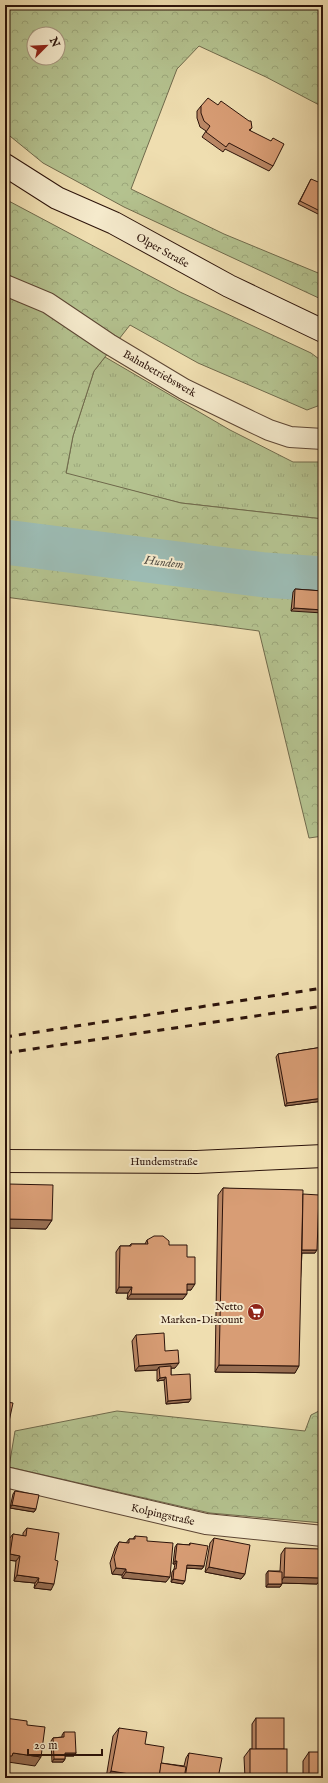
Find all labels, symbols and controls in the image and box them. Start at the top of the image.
north arrow [26,26,66,66]
text: N [45,34,63,50]
street label: Olper Straße [134,231,191,271]
street label: Bahnbetriebswerk [120,347,199,401]
water label: Hundem [143,553,184,572]
street label: Hundemstraße [130,1155,198,1169]
place label: Netto Marken-Discount [161,1300,243,1327]
supermarket icon: Netto Marken-Discount [246,1302,266,1322]
street label: Kolpingstraße [130,1501,196,1529]
scale bar [28,1731,102,1757]
text: 20 m [34,1738,57,1753]

